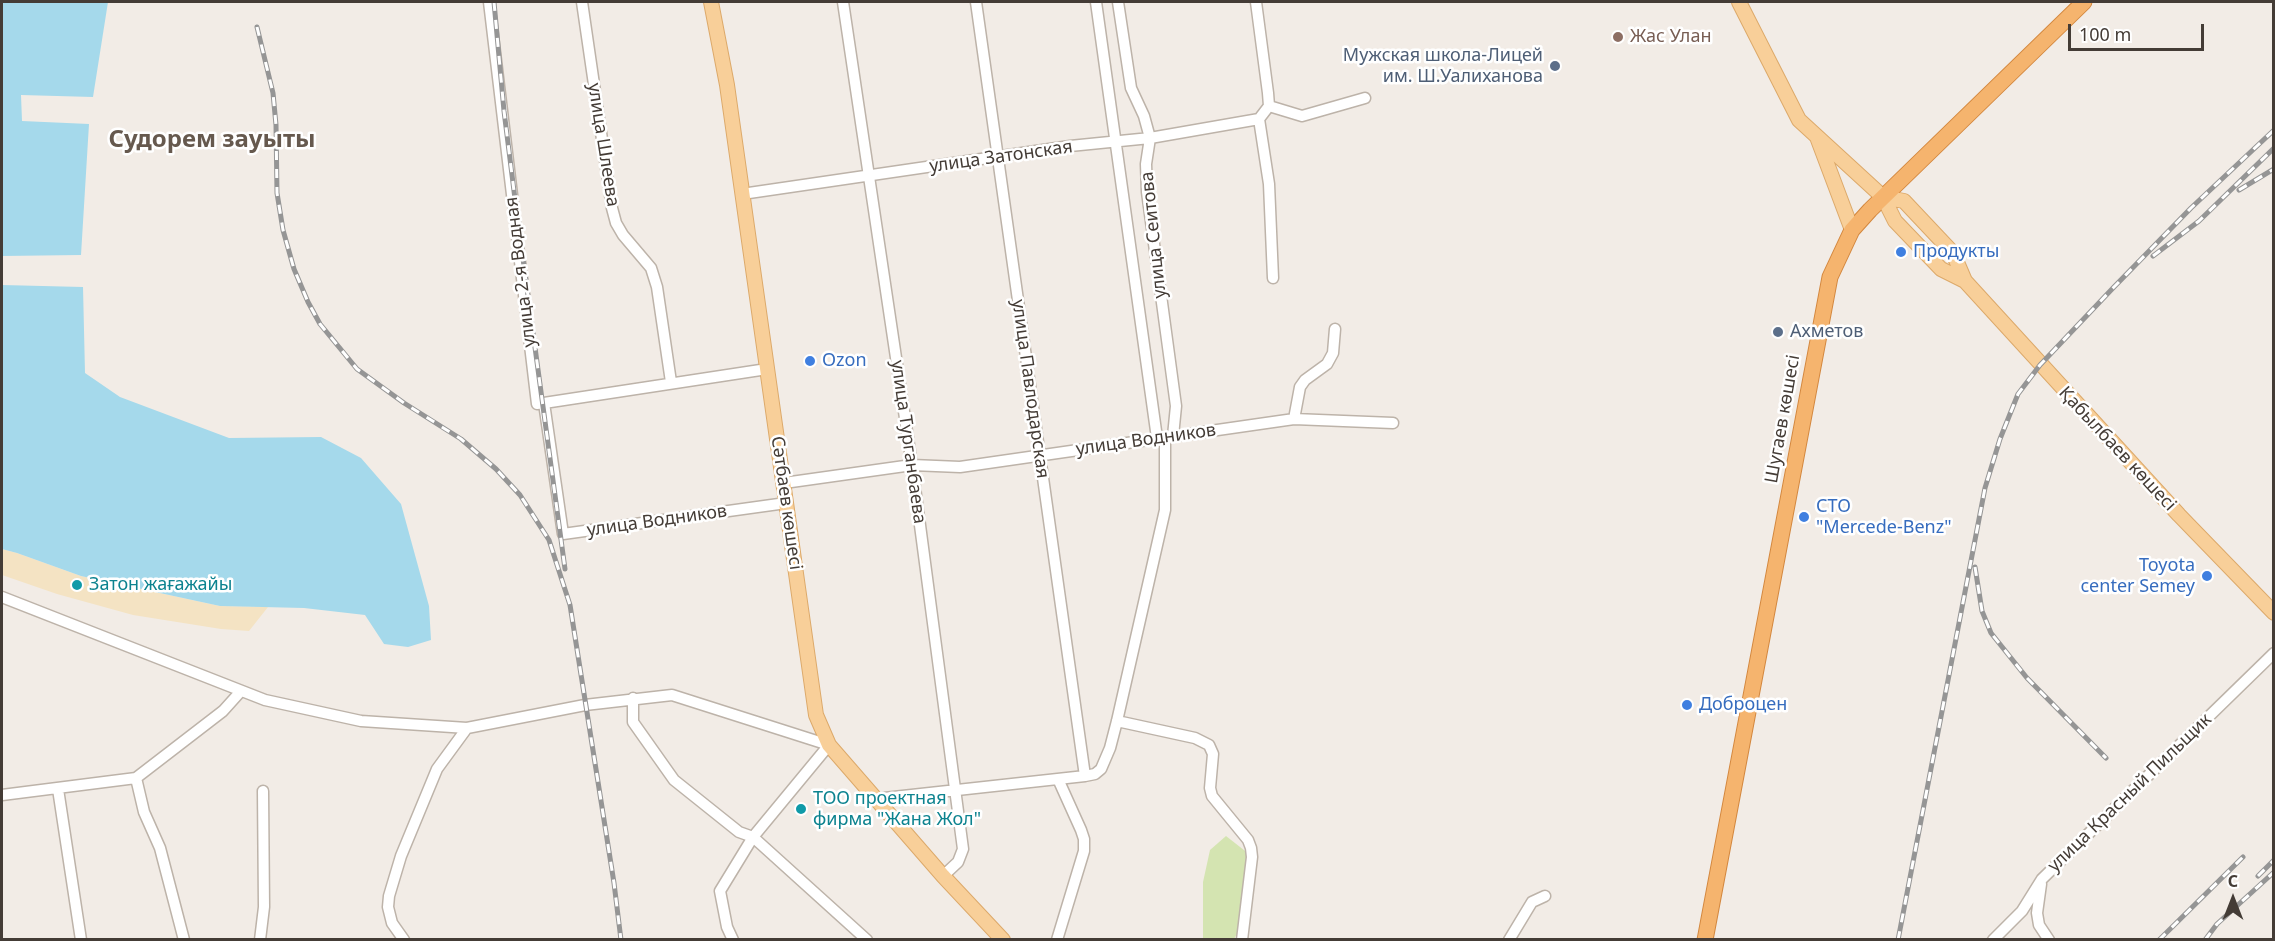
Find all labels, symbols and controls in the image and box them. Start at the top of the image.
scale bar [2071,12,2208,50]
text: 100 m [2079,22,2131,46]
place label: Жас Улан [1630,26,1711,48]
marker: Жас Улан [1611,30,1625,44]
place label: Мужская школа-Лицей им. Ш.Уалиханова [1343,45,1543,88]
marker: Мужская школа-Лицей им. Ш.Уалиханова [1548,59,1562,73]
street label: улица Шлеева [583,82,623,208]
district label: Судорем зауыты [109,126,315,154]
street label: улица Затонская [928,136,1074,178]
street label: улица Сеитова [1137,171,1171,299]
street label: улица 2-я Водная [501,196,541,348]
place label: Продукты [1913,241,1999,263]
marker: Продукты [1894,245,1908,259]
street label: улица Павлодарская [1007,298,1053,480]
place label: Ахметов [1790,321,1863,343]
marker: Ахметов [1771,325,1785,339]
place label: Ozon [822,350,867,372]
street label: Шугаев көшесі [1761,353,1805,485]
marker: Ozon [803,354,817,368]
street label: улица Турганбаева [886,359,930,525]
street label: Қабылбаев көшесі [2054,382,2180,516]
street label: улица Водников [1075,419,1217,461]
street label: Сәтбаев көшесі [766,435,806,571]
place label: СТО "Mercede-Benz" [1816,496,1951,538]
street label: улица Водников [586,500,728,542]
marker: СТО "Mercede-Benz" [1797,510,1811,524]
place label: Toyota center Semey [2080,555,2195,598]
marker: Toyota center Semey [2200,569,2214,583]
place label: Затон жағажайы [89,574,232,596]
marker: Затон жағажайы [70,578,84,592]
place label: Доброцен [1699,694,1787,716]
marker: Доброцен [1680,698,1694,712]
street label: улица Красный Пильщик [2044,709,2216,877]
place label: ТОО проектная фирма "Жана Жол" [813,788,981,830]
marker: ТОО проектная фирма "Жана Жол" [794,802,808,816]
north arrow [2203,869,2263,929]
text: С [2228,870,2238,892]

